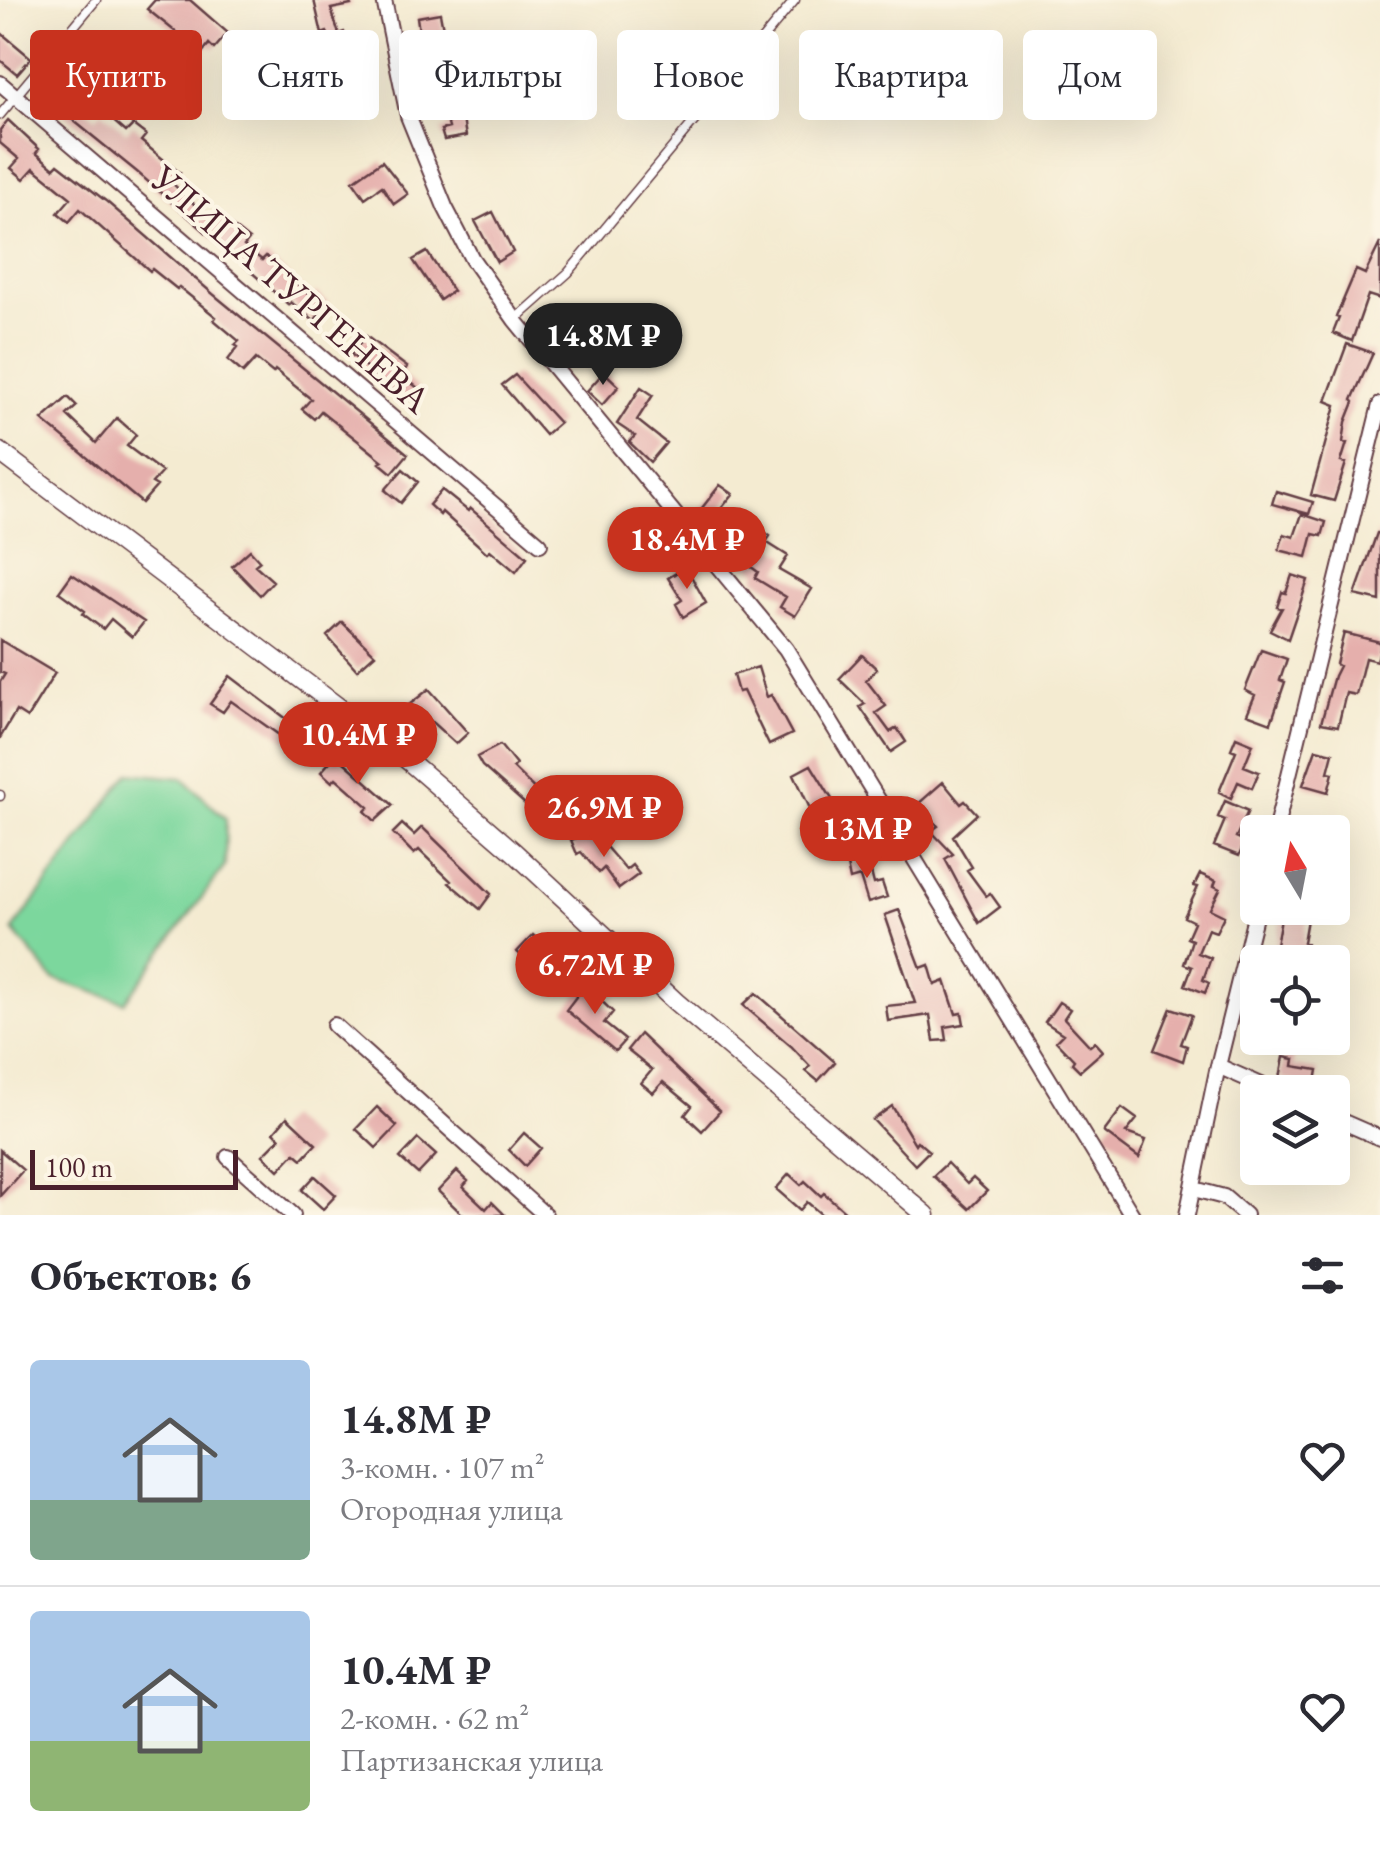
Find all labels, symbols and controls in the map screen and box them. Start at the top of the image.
chip: Купить [30,30,202,120]
chip: Снять [222,30,379,120]
chip: Фильтры [399,30,597,120]
chip: Новое [617,30,779,120]
chip: Квартира [799,30,1003,120]
chip: Дом [1023,30,1157,120]
street label: УЛИЦА ТУРГЕНЕВА [141,153,442,424]
pin: 14.8M ₽ [511,303,695,388]
text: 14.8M ₽ [545,314,661,356]
pin: 18.4M ₽ [595,507,779,592]
text: 18.4M ₽ [629,518,745,560]
pin: 10.4M ₽ [266,702,450,787]
text: 10.4M ₽ [300,713,416,755]
pin: 26.9M ₽ [512,775,696,860]
text: 26.9M ₽ [546,786,662,828]
pin: 13M ₽ [797,796,937,881]
text: 13M ₽ [822,807,912,849]
north arrow [1240,815,1350,925]
map controls [1240,815,1350,1185]
pin: 6.72M ₽ [503,932,687,1017]
text: 6.72M ₽ [537,943,653,985]
button: locate [1240,945,1350,1055]
button: layers [1240,1075,1350,1185]
scale bar [30,1145,238,1190]
text: 100 m [45,1149,113,1185]
text: Объектов: 6 [30,1248,251,1303]
icon: filters [1295,1248,1350,1303]
text: 14.8M ₽ [340,1391,491,1446]
icon: home [110,1400,230,1520]
icon: heart [1295,1433,1350,1488]
text: 3-комн. · 107 m² [340,1446,545,1488]
text: Огородная улица [340,1488,563,1530]
text: 10.4M ₽ [340,1642,491,1697]
icon: home [110,1651,230,1771]
icon: heart [1295,1684,1350,1739]
text: 2-комн. · 62 m² [340,1697,529,1739]
text: Партизанская улица [340,1739,603,1781]

